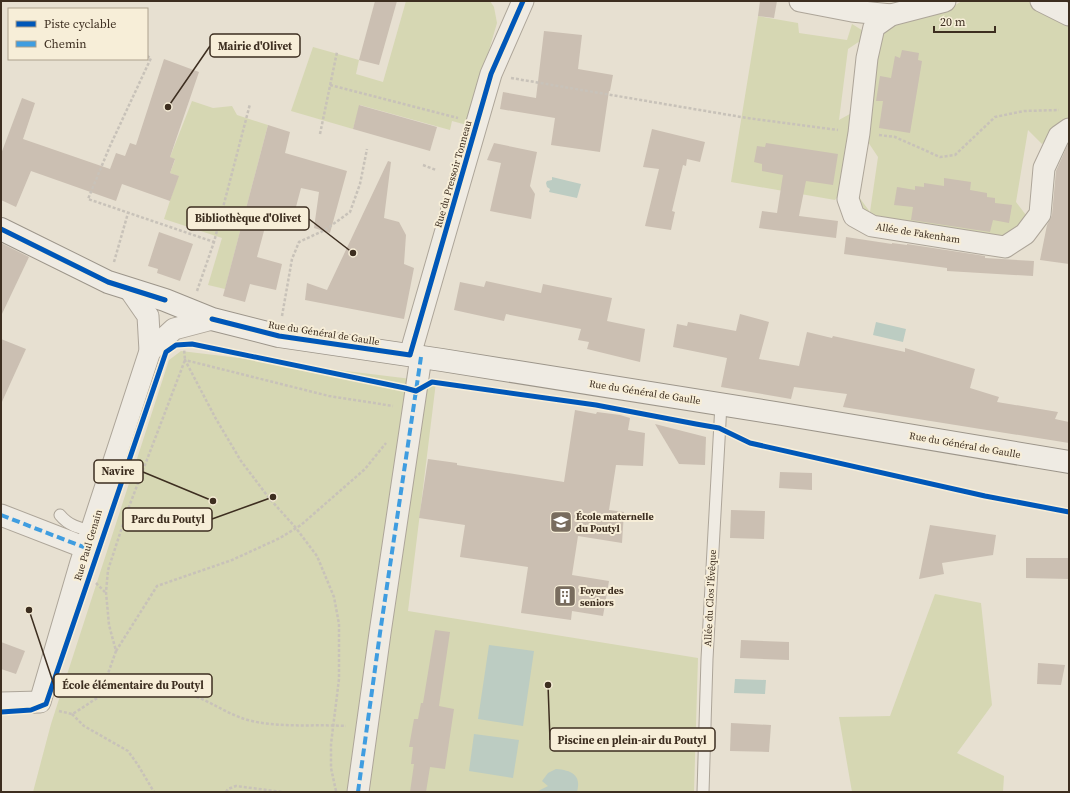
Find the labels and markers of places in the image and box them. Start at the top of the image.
callout: Mairie d'Olivet [210,34,300,57]
callout: Bibliothèque d'Olivet [187,207,309,230]
callout: Navire [94,460,143,483]
callout: Parc du Poutyl [123,508,212,531]
school or university icon: École maternelle du Poutyl [548,509,574,535]
place label: École maternelle du Poutyl [576,510,654,535]
building icon: Foyer des seniors [552,583,578,609]
place label: Foyer des seniors [580,584,624,609]
callout: École élémentaire du Poutyl [54,674,212,697]
callout: Piscine en plein-air du Poutyl [550,728,715,751]

